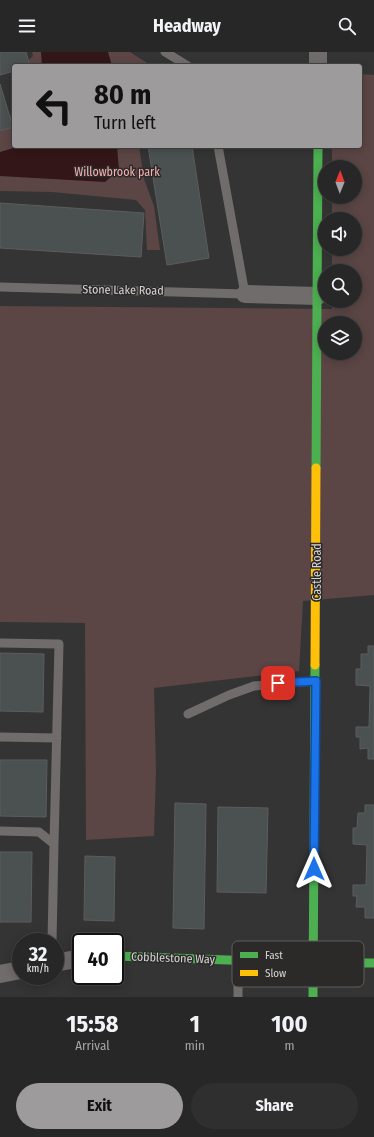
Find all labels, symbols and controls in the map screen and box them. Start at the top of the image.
icon: menu [16,15,38,37]
text: Headway [153,15,221,37]
icon: search [336,15,358,37]
text: 80 m [94,78,151,111]
icon: left [28,80,80,132]
text: Turn left [94,112,156,134]
north arrow [318,160,362,204]
map controls [318,160,362,360]
park label: Willowbrook park [74,165,160,179]
button: sound [318,212,362,256]
button: search [318,264,362,308]
street label: Stone Lake Road [82,282,164,298]
button: layers [318,316,362,360]
street label: Castle Road [310,543,324,601]
pin [261,666,295,700]
icon: arrive [267,672,289,694]
position arrow [293,848,335,890]
speed limit sign: 40 [72,933,124,985]
legend [232,941,364,987]
text: 32 [29,942,47,966]
text: Fast [265,949,283,962]
street label: Cobblestone Way [131,950,216,966]
text: km/h [27,963,49,975]
text: Slow [265,967,286,980]
text: 15:58 [66,1010,118,1038]
text: 1 [190,1010,200,1038]
text: 100 [271,1010,308,1038]
text: Arrival [75,1038,110,1053]
text: min [185,1038,205,1053]
text: m [284,1038,294,1053]
button: Exit [16,1083,183,1129]
button: Share [191,1083,358,1129]

